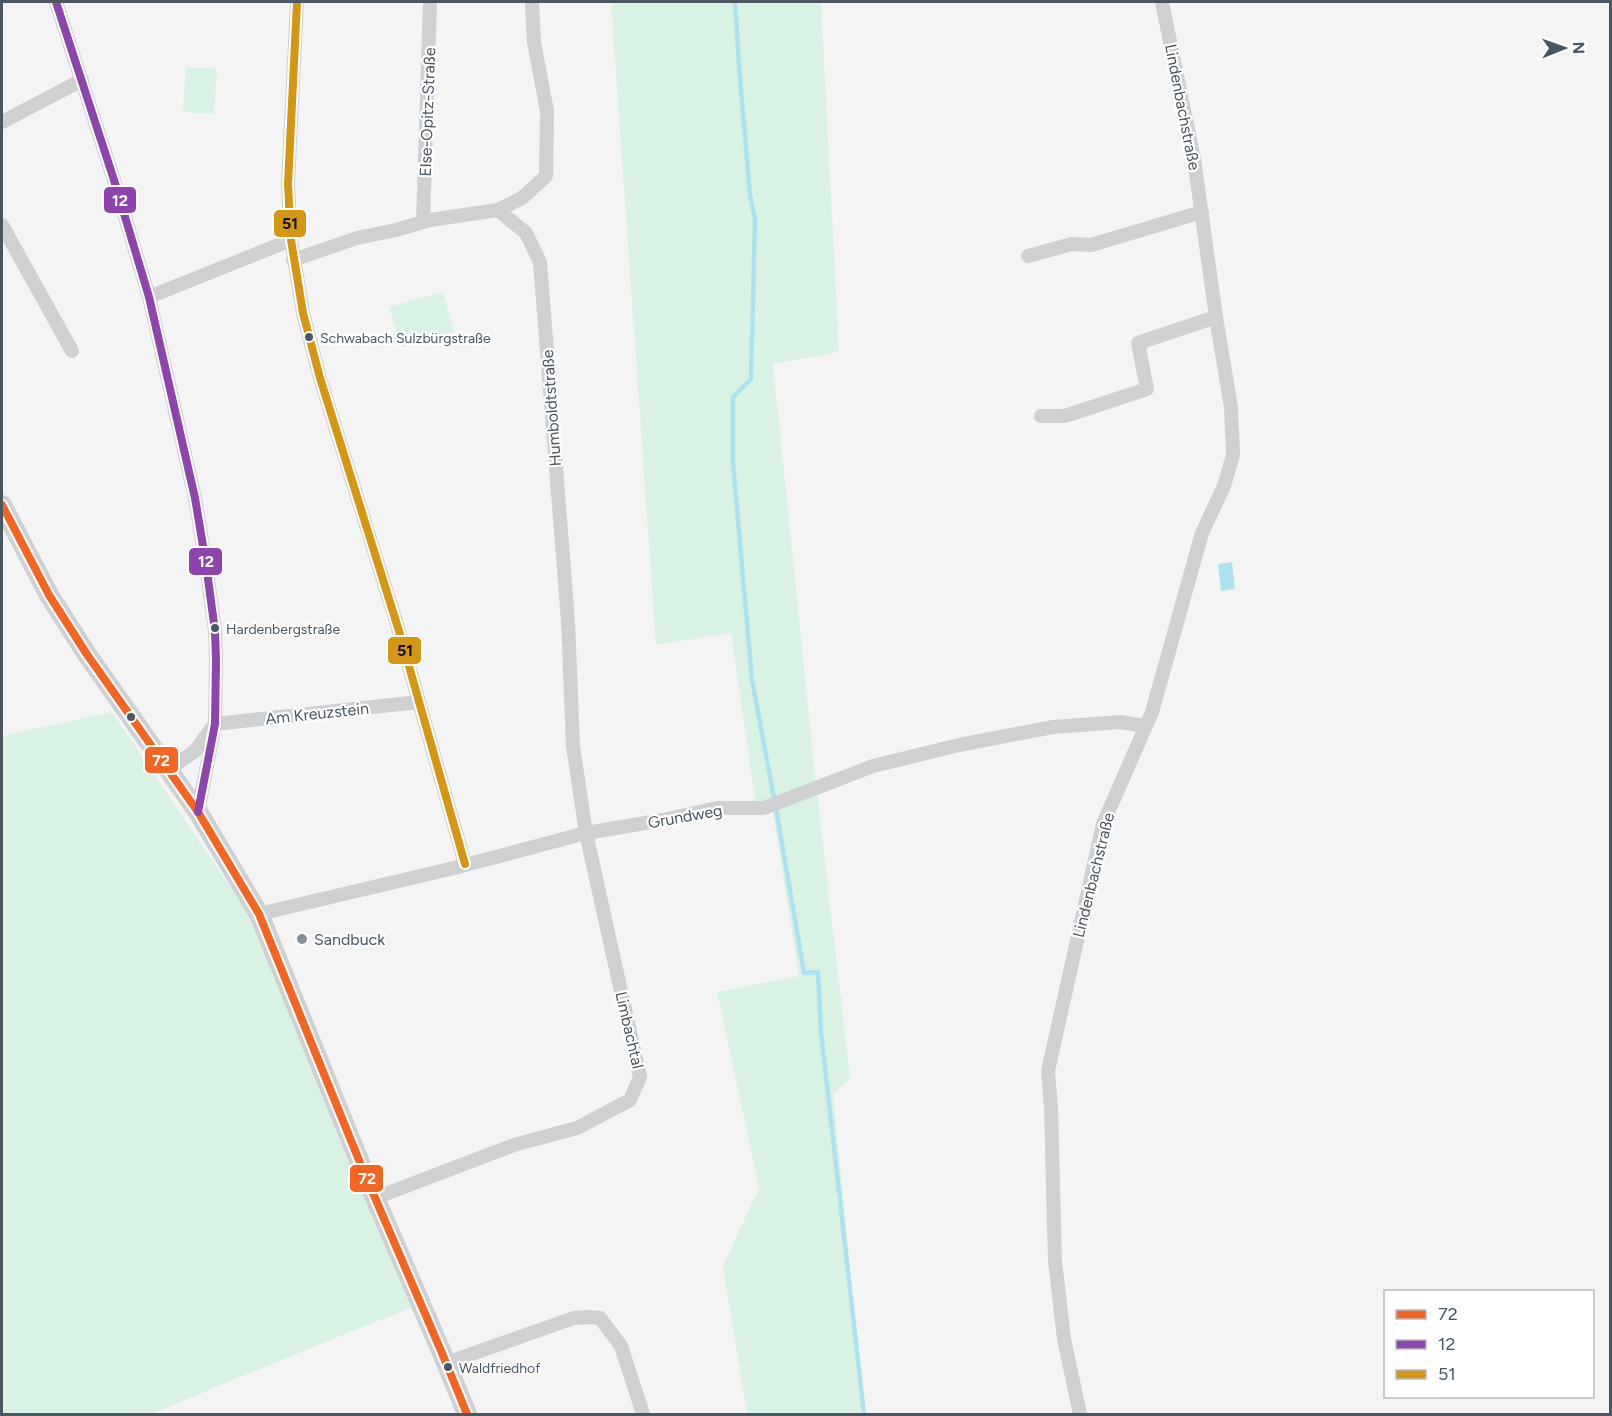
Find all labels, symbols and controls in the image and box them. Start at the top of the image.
north arrow [1534,18,1594,78]
text: N [1569,41,1588,54]
street label: Lindenbachstraße [1161,42,1204,172]
street label: Else-Opitz-Straße [416,47,439,177]
line badge: 12 [103,186,137,214]
text: 12 [112,191,128,210]
line badge: 51 [273,209,307,238]
text: 51 [282,214,298,233]
place label: Schwabach Sulzbürgstraße [320,330,491,347]
marker: Schwabach Sulzbürgstraße [303,331,315,343]
street label: Humboldtstraße [538,349,565,467]
line badge: 12 [188,547,223,576]
text: 12 [198,552,214,571]
place label: Hardenbergstraße [226,621,340,638]
marker: Hardenbergstraße [209,622,221,634]
line badge: 51 [387,636,422,665]
text: 51 [397,641,413,660]
street label: Am Kreuzstein [264,699,370,728]
unlabelled marker [125,711,137,723]
line badge: 72 [144,746,179,774]
text: 72 [152,751,170,770]
street label: Grundweg [646,801,724,832]
street label: Lindenbachstraße [1069,810,1118,939]
place label: Sandbuck [314,930,385,949]
marker: Sandbuck [295,932,309,946]
street label: Limbachtal [611,990,648,1070]
line badge: 72 [349,1164,384,1193]
text: 72 [358,1169,376,1188]
legend [1384,1290,1594,1398]
text: 72 [1438,1303,1458,1325]
text: 12 [1438,1333,1456,1355]
place label: Waldfriedhof [459,1360,541,1377]
marker: Waldfriedhof [442,1361,454,1373]
text: 51 [1438,1363,1456,1385]

